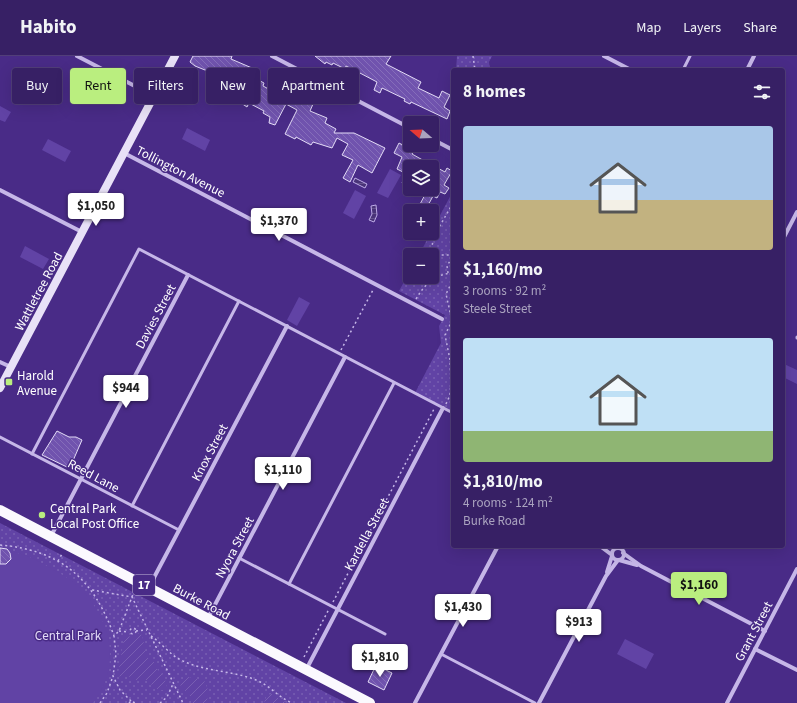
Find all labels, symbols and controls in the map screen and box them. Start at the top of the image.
text: Habito [20,14,76,41]
text: Map [636,18,661,38]
text: Layers [683,18,721,38]
text: Share [743,18,777,38]
chip: Buy [12,68,62,104]
chip: Rent [70,68,126,104]
chip: Filters [134,68,198,104]
chip: New [206,68,260,104]
chip: Apartment [268,68,359,104]
text: 8 homes [463,80,525,104]
icon: filters [751,81,773,103]
north arrow [403,116,439,152]
map controls [403,116,439,284]
street label: Tollington Avenue [133,142,228,202]
icon: home [582,152,654,224]
button: layers [403,160,439,196]
pin: $1,050 [63,193,129,227]
text: $1,050 [77,197,115,215]
button: + [403,204,439,240]
pin: $1,370 [246,208,312,242]
text: $1,370 [260,212,298,230]
button: − [403,248,439,284]
street label: Wattletree Road [11,249,67,334]
text: $1,160/mo [463,258,543,282]
street label: Davies Street [131,280,181,352]
text: 3 rooms · 92 m² [463,282,546,300]
text: Steele Street [463,300,532,318]
icon: home [582,364,654,436]
place label: Harold Avenue [17,367,57,400]
pin: $944 [102,375,150,409]
marker: Harold Avenue [4,377,14,387]
text: $944 [112,379,140,397]
street label: Knox Street [187,420,233,484]
street label: Reed Lane [64,455,123,497]
pin: $1,110 [250,457,316,491]
text: $1,110 [264,461,302,479]
text: $1,810/mo [463,470,543,494]
street label: Kardella Street [340,494,394,574]
text: 4 rooms · 124 m² [463,494,553,512]
place label: Central Park Local Post Office [50,500,139,533]
marker: Central Park Local Post Office [37,510,47,520]
text: Burke Road [463,512,525,530]
street label: Nyora Street [211,513,259,581]
pin: $1,160 [666,572,732,606]
road number: 17 [133,575,155,595]
text: $1,160 [680,576,718,594]
street label: Burke Road [170,579,233,624]
pin: $1,430 [430,594,496,628]
text: $1,430 [444,598,482,616]
street label: Grant Street [731,598,777,665]
pin: $913 [555,609,603,643]
text: $913 [565,613,593,631]
park label: Central Park [35,627,102,645]
pin: $1,810 [347,644,413,678]
text: $1,810 [361,648,399,666]

